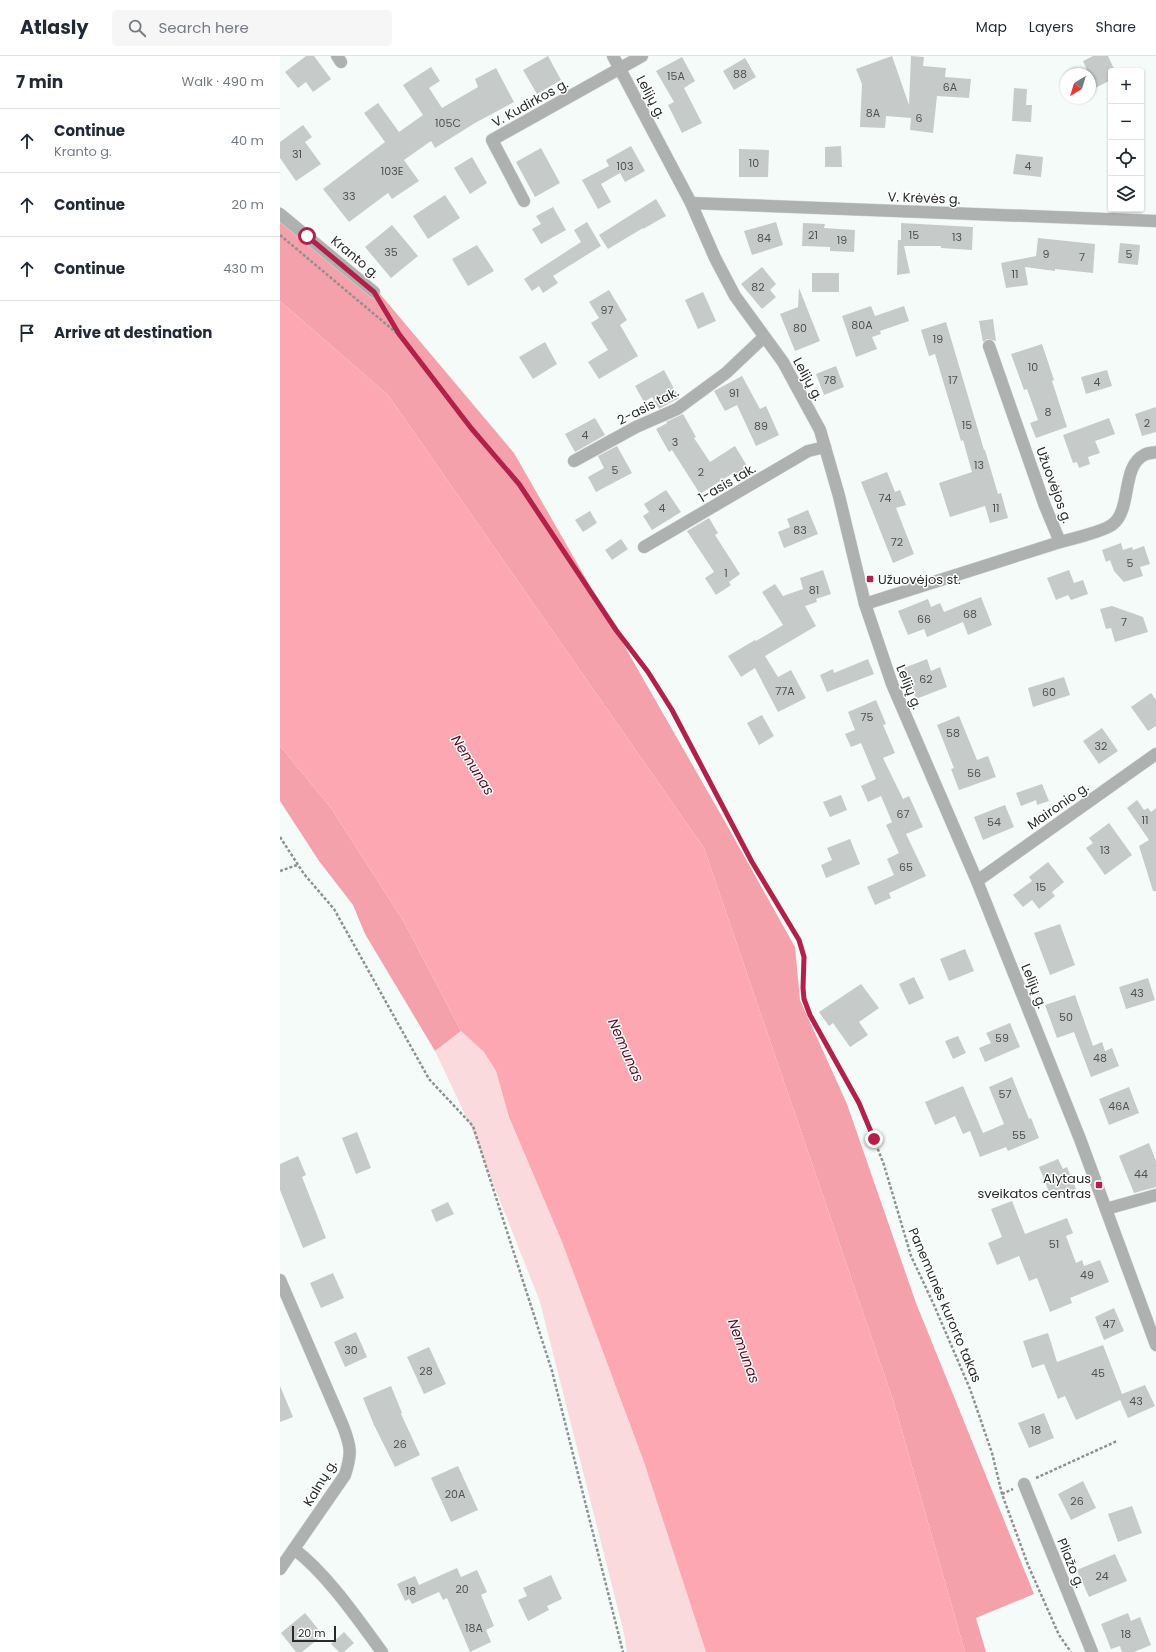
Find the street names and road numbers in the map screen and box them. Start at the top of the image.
street label: Lelijų g. [632,72,670,122]
street label: V. Kudirkos g. [488,74,572,132]
street label: V. Krėvės g. [887,187,961,209]
street label: Kranto g. [327,231,383,283]
street label: Lelijų g. [788,354,828,404]
street label: 2-asis tak. [614,382,682,430]
street label: Užuovėjos g. [1031,444,1077,526]
street label: 1-asis tak. [695,459,759,507]
street label: Lelijų g. [891,662,927,712]
street label: Maironio g. [1023,778,1093,834]
street label: Lelijų g. [1016,961,1052,1011]
street label: Panemunės kurorto takas [904,1225,986,1385]
street label: Kalnų g. [299,1456,342,1510]
street label: Pliažo g. [1052,1535,1090,1591]

